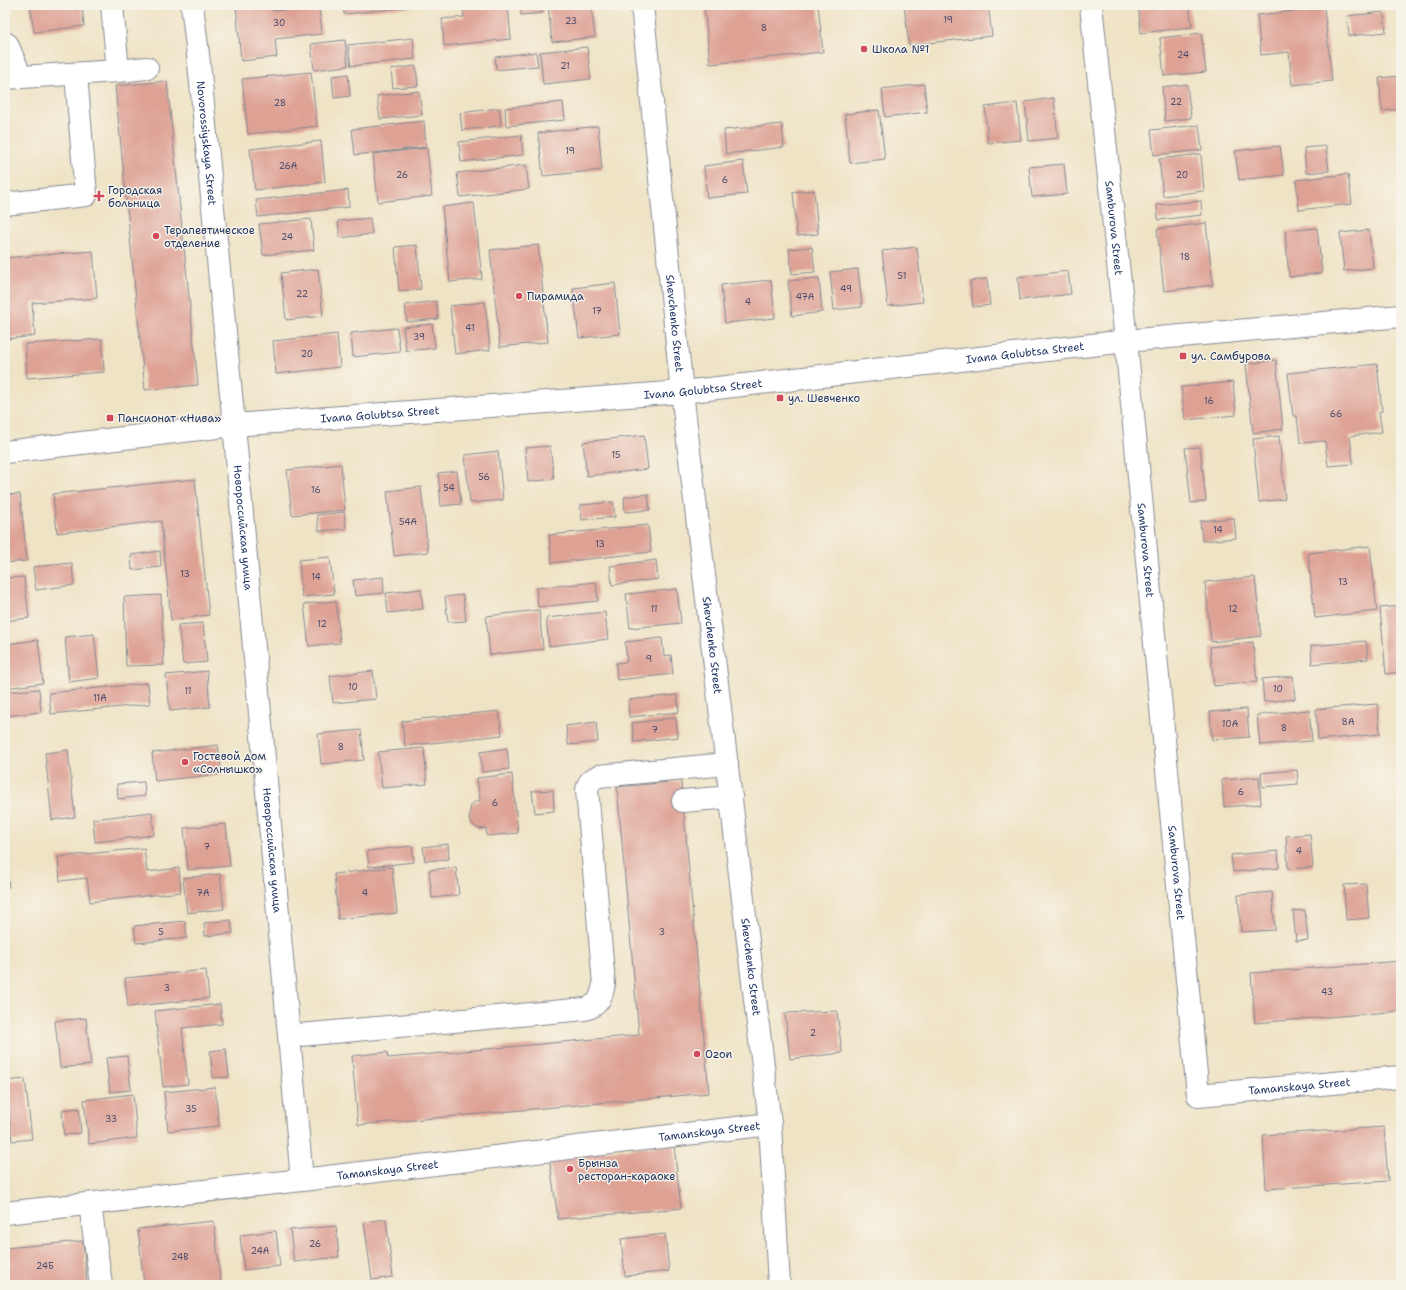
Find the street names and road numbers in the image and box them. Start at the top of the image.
street label: Novorossiyskaya Street [193,80,220,206]
street label: Samburova Street [1101,180,1126,276]
street label: Shevchenko Street [662,274,687,373]
street label: Ivana Golubtsa Street [965,339,1085,367]
street label: Ivana Golubtsa Street [643,376,763,403]
street label: Ivana Golubtsa Street [320,403,440,427]
street label: Новороссийская улица [230,464,256,591]
street label: Samburova Street [1134,502,1157,598]
street label: Shevchenko Street [699,596,725,695]
street label: Новороссийская улица [259,787,285,914]
street label: Samburova Street [1164,825,1188,921]
street label: Shevchenko Street [737,917,764,1017]
street label: Tamanskaya Street [1248,1075,1351,1099]
street label: Tamanskaya Street [658,1118,761,1145]
street label: Tamanskaya Street [336,1157,440,1184]

